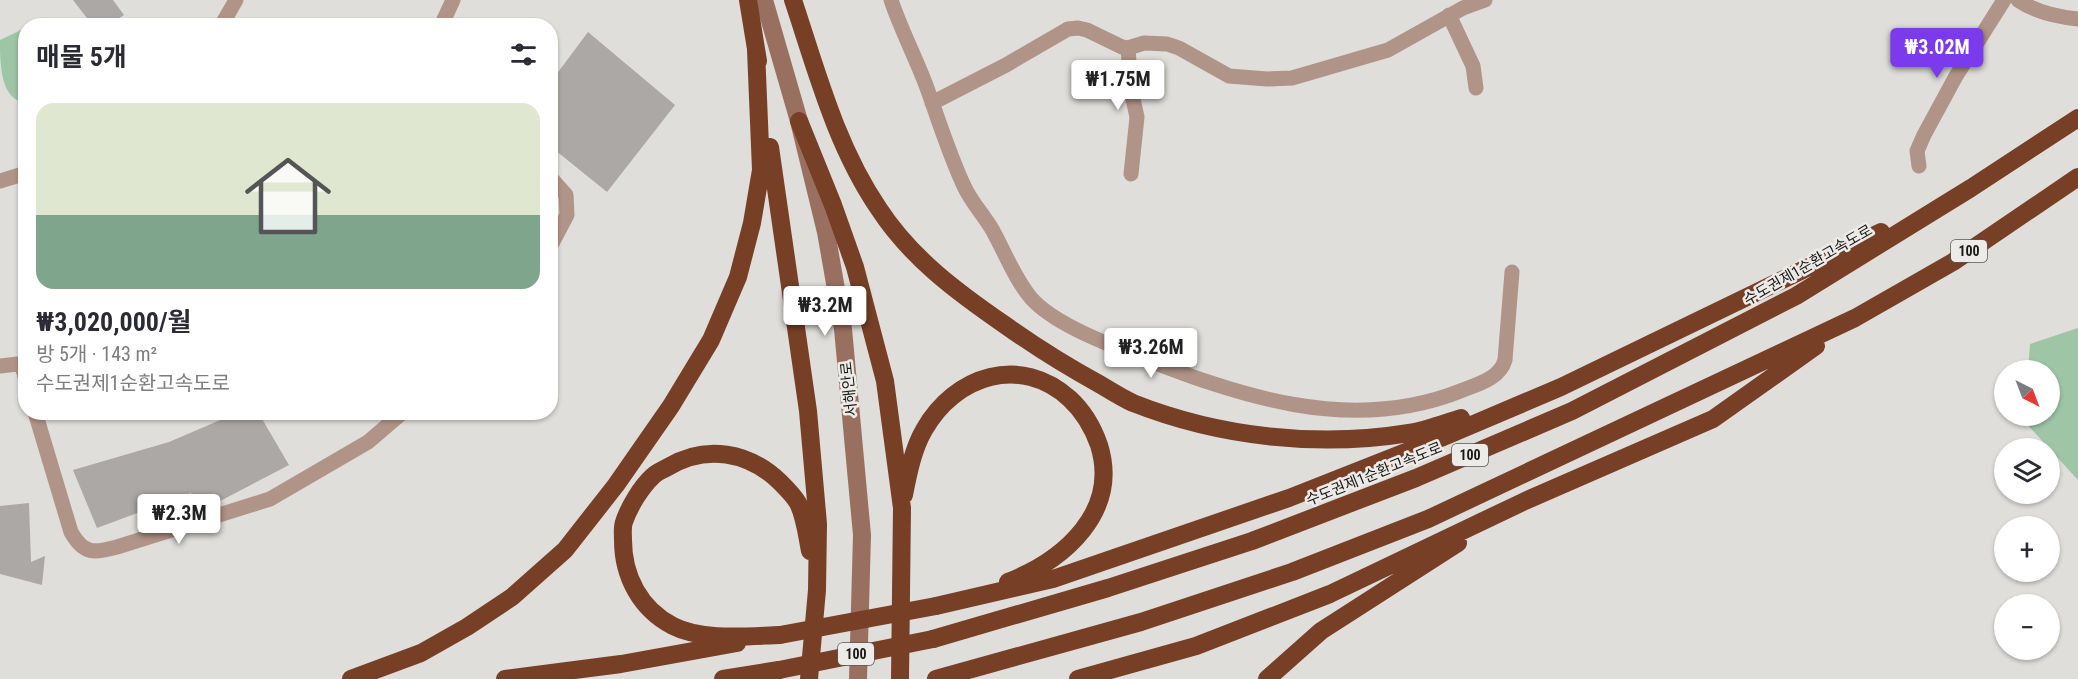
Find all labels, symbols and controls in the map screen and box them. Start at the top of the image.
pin: ₩3.02M [1888,28,1986,79]
text: ₩3.02M [1904,35,1970,59]
icon: filters [507,38,540,71]
text: 매물 5개 [36,42,127,72]
pin: ₩1.75M [1069,60,1167,111]
text: ₩1.75M [1085,67,1151,91]
icon: home [234,142,342,250]
street label: 수도권제1순환고속도로 [1741,221,1875,309]
road number: 100 [1951,240,1987,262]
pin: ₩3.2M [783,286,867,337]
text: ₩3.2M [797,293,853,317]
text: ₩3,020,000/월 [36,307,192,337]
pin: ₩3.26M [1102,328,1200,379]
text: ₩3.26M [1118,335,1184,359]
text: 방 5개 · 143 m² [36,342,157,366]
north arrow [1994,360,2060,426]
map controls [1994,360,2060,660]
street label: 서해안로 [837,361,861,417]
text: 수도권제1순환고속도로 [36,371,230,395]
street label: 수도권제1순환고속도로 [1303,438,1445,510]
button: layers [1994,438,2060,504]
road number: 100 [1452,444,1488,466]
pin: ₩2.3M [137,494,221,545]
text: ₩2.3M [151,501,207,525]
button: + [1994,516,2060,582]
button: − [1994,594,2060,660]
road number: 100 [838,643,874,665]

